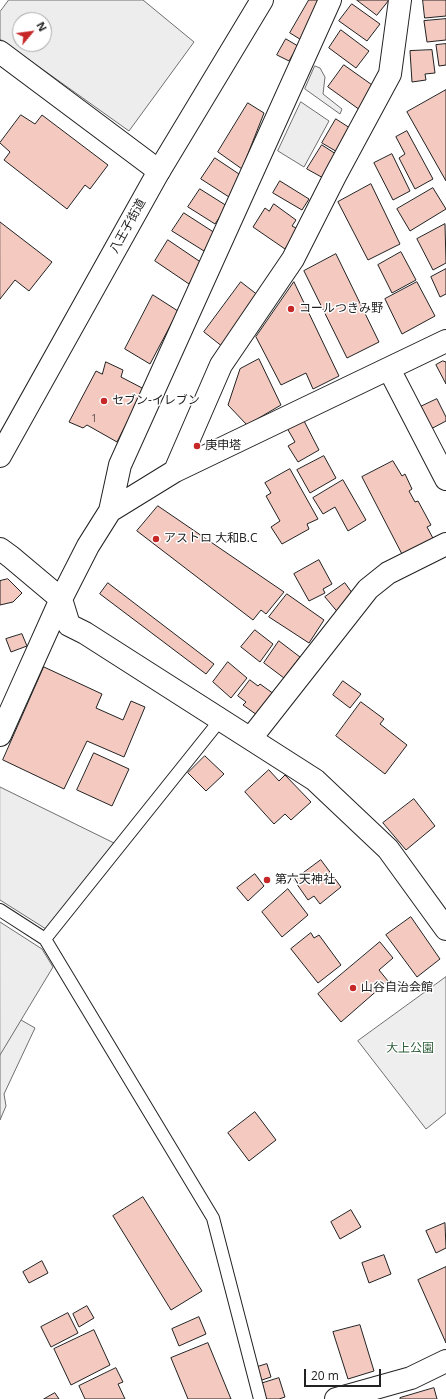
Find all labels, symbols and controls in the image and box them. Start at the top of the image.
north arrow [12,12,52,52]
text: N [33,19,51,34]
street label: 八王子街道 [107,196,149,256]
place label: コールつきみ野 [299,302,383,316]
marker: コールつきみ野 [286,304,296,314]
place label: セブン-イレブン [112,394,200,408]
marker: セブン-イレブン [99,396,109,406]
house number: 1 [91,413,97,425]
place label: 庚申塔 [205,439,241,453]
marker: 庚申塔 [192,441,202,451]
place label: アストロ 大和B.C [164,532,258,546]
marker: アストロ 大和B.C [151,534,161,544]
place label: 第六天神社 [275,873,335,887]
marker: 第六天神社 [262,875,272,885]
place label: 山谷自治会館 [361,981,433,995]
marker: 山谷自治会館 [348,983,358,993]
park label: 大上公園 [386,1042,434,1056]
scale bar [306,1361,383,1387]
text: 20 m [311,1367,339,1384]

